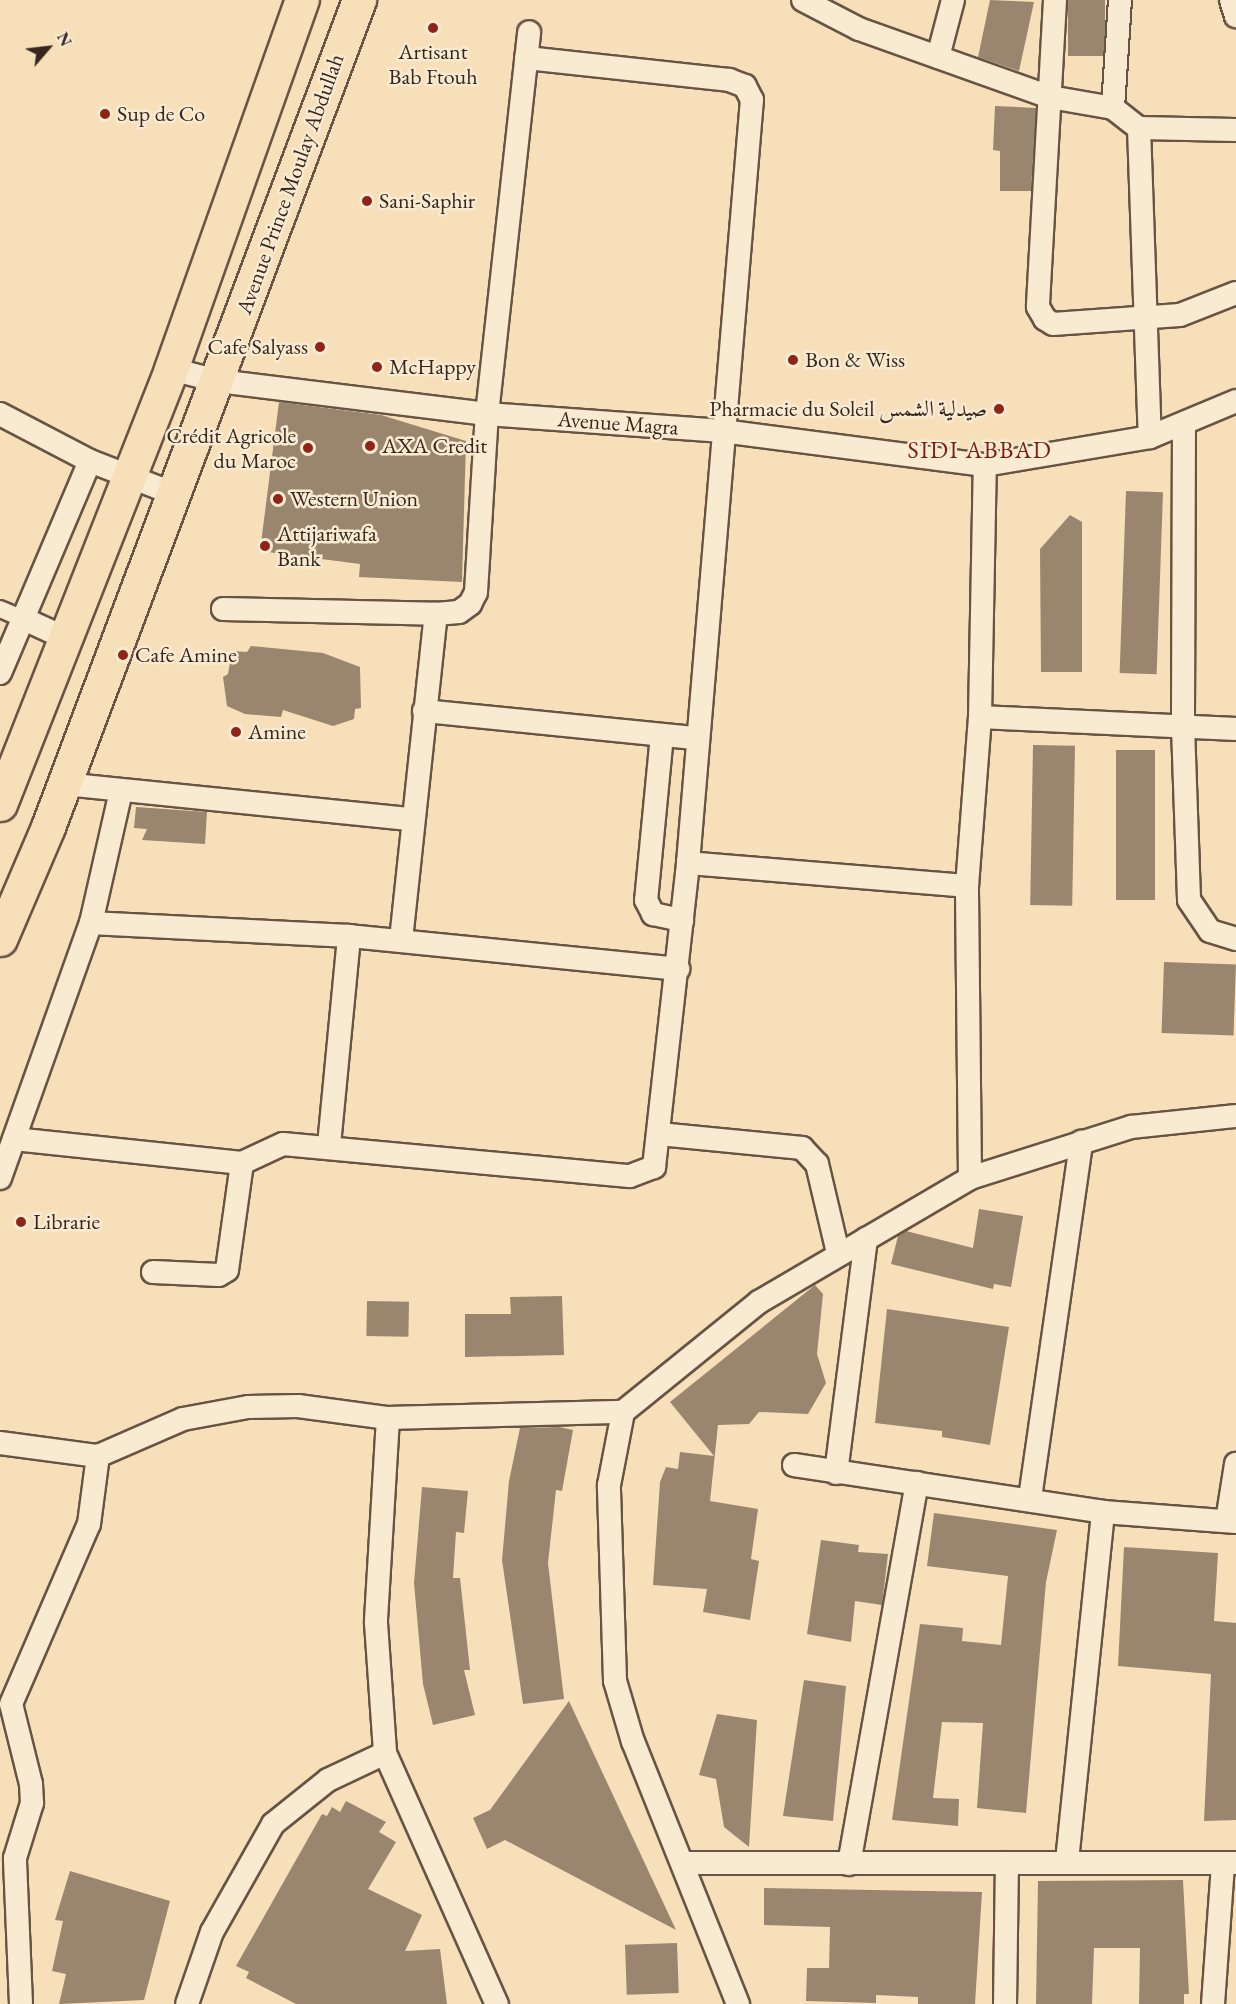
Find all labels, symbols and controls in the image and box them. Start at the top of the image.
north arrow [18,18,78,78]
marker: Artisant Bab Ftouh [426,21,440,35]
text: N [52,29,77,50]
place label: Artisant Bab Ftouh [389,38,477,90]
street label: Avenue Prince Moulay Abdullah [231,50,349,318]
place label: Sup de Co [117,101,205,127]
marker: Sup de Co [98,107,112,121]
place label: Sani-Saphir [379,188,475,214]
marker: Sani-Saphir [360,194,374,208]
place label: Cafe Salyass [208,334,308,360]
marker: Cafe Salyass [313,340,327,354]
place label: Bon & Wiss [805,347,905,373]
marker: Bon & Wiss [786,353,800,367]
place label: McHappy [389,354,476,380]
marker: McHappy [370,360,384,374]
place label: Pharmacie du Soleil صيدلية الشمس [709,396,987,422]
marker: Pharmacie du Soleil صيدلية الشمس [992,402,1006,416]
street label: Avenue Magra [557,406,679,440]
place label: Crédit Agricole du Maroc [166,422,296,474]
place label: AXA Credit [382,433,487,459]
district label: SIDI ABBAD [908,436,1052,464]
marker: AXA Credit [363,439,377,453]
marker: Crédit Agricole du Maroc [301,441,315,455]
place label: Western Union [290,486,418,512]
marker: Western Union [271,492,285,506]
place label: Attijariwafa Bank [277,520,377,572]
marker: Attijariwafa Bank [258,539,272,553]
place label: Cafe Amine [135,642,237,668]
marker: Cafe Amine [116,648,130,662]
place label: Amine [248,719,306,745]
marker: Amine [229,725,243,739]
place label: Librarie [33,1209,100,1235]
marker: Librarie [14,1215,28,1229]

